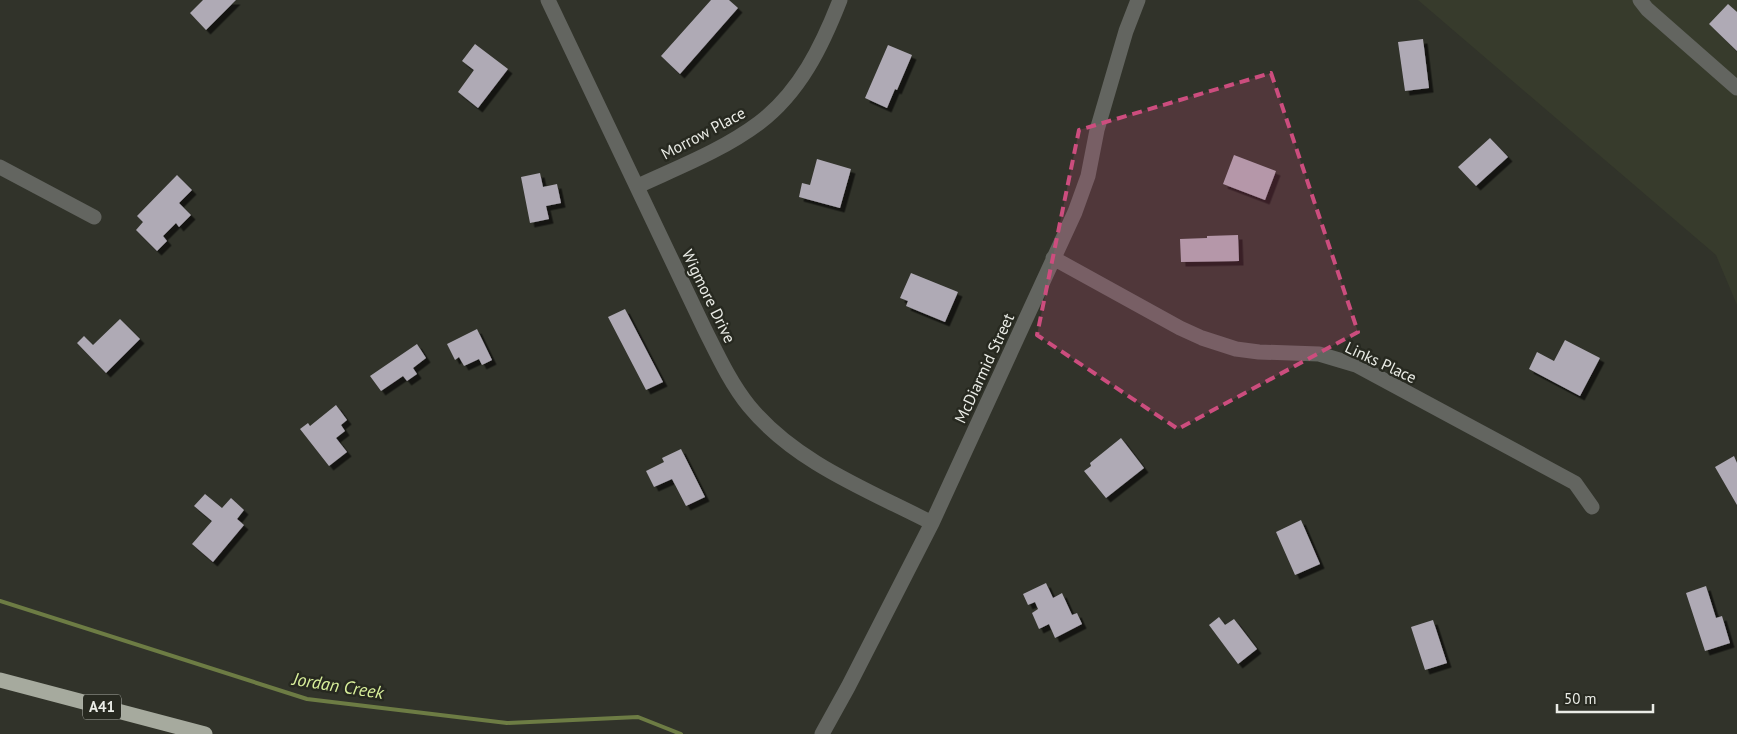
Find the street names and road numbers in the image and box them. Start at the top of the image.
street label: Morrow Place [657,102,749,164]
street label: Wigmore Drive [678,246,740,346]
street label: McDiarmid Street [950,309,1018,426]
street label: Links Place [1342,337,1420,387]
road number: A41 [83,694,121,720]

